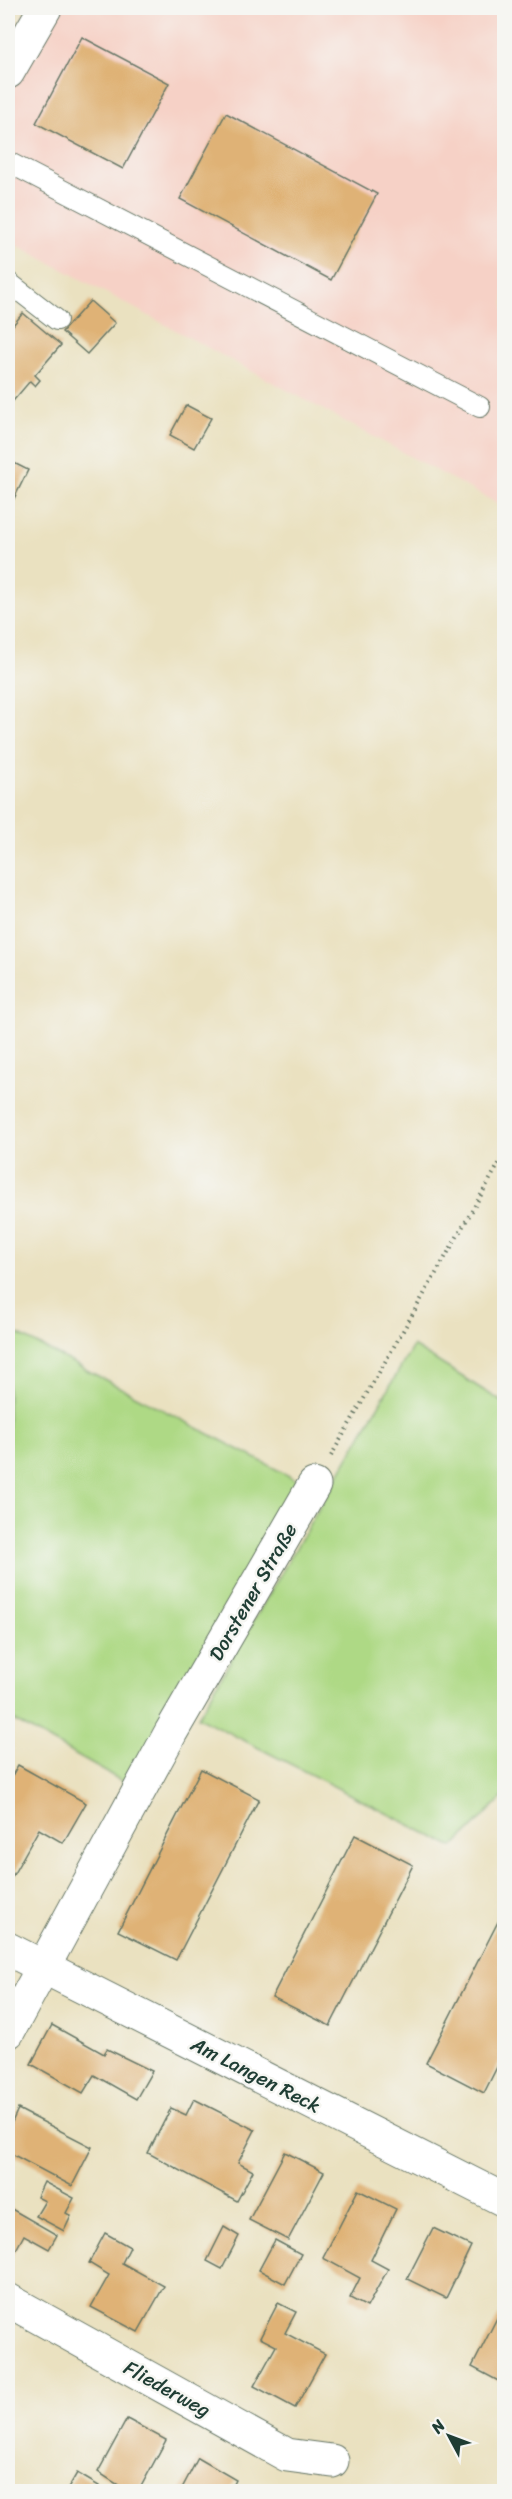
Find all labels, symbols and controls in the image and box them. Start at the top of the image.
street label: Dorstener Straße [199,1516,307,1668]
street label: Am Langen Reck [184,2027,327,2123]
street label: Fliederweg [117,2351,217,2427]
north arrow [419,2406,479,2466]
text: N [423,2412,453,2441]

